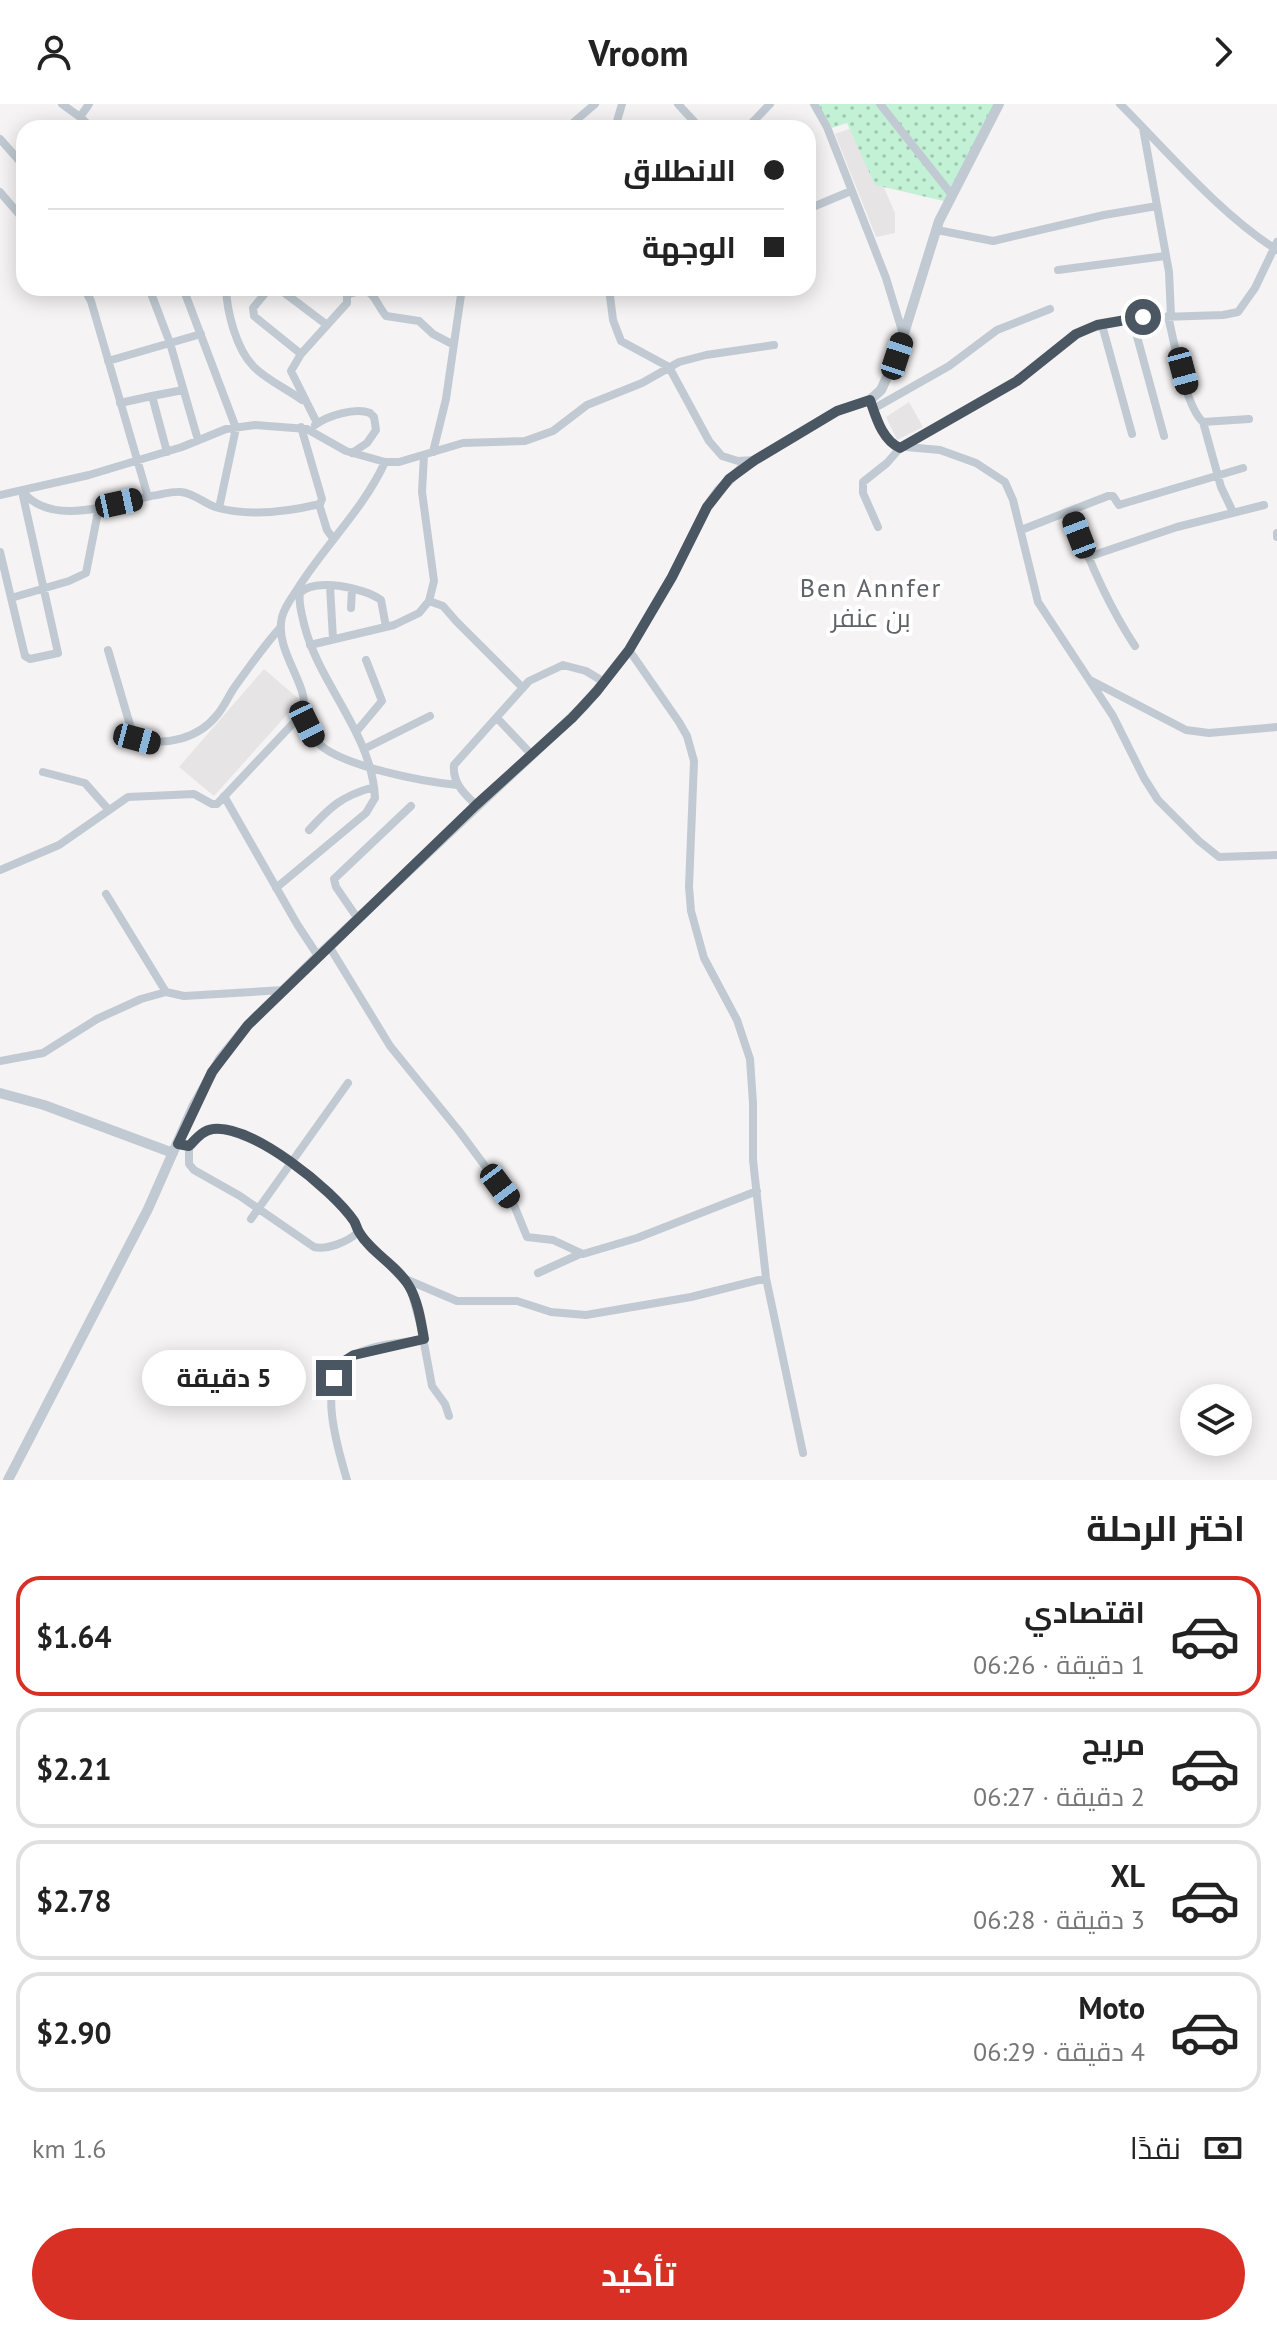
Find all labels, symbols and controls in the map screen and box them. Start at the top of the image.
text: Vroom [589,29,688,76]
icon: person [32,30,76,74]
icon: forward [1201,30,1245,74]
text: الانطلاق [623,150,736,189]
text: الوجهة [642,227,736,266]
route start [1125,299,1161,335]
car [878,329,916,383]
car [1165,345,1201,397]
car [93,486,145,520]
car [1059,508,1099,562]
district label: Ben Annfer بن عنفر [800,571,942,634]
car [286,697,328,751]
car [111,721,163,757]
car [476,1160,524,1212]
callout: 5 دقيقة [142,1350,306,1406]
route end [316,1360,352,1396]
text: 5 دقيقة [177,1361,271,1394]
map controls [1180,1384,1252,1456]
button: layers [1180,1384,1252,1456]
text: اختر الرحلة [1086,1504,1245,1551]
text: اقتصادي [1024,1592,1145,1631]
icon: car [1169,1600,1241,1672]
text: $1.64 [36,1617,111,1656]
text: 1 دقيقة · 06:26 [973,1648,1145,1681]
text: مريح [1082,1724,1145,1763]
icon: car [1169,1732,1241,1804]
text: $2.21 [36,1749,111,1788]
text: 2 دقيقة · 06:27 [973,1780,1145,1813]
text: XL [1111,1856,1145,1895]
icon: car [1169,1864,1241,1936]
text: $2.78 [36,1881,111,1920]
text: 3 دقيقة · 06:28 [973,1903,1145,1936]
text: Moto [1078,1988,1145,2027]
icon: car [1169,1996,1241,2068]
text: $2.90 [36,2013,111,2052]
text: 4 دقيقة · 06:29 [973,2035,1145,2068]
icon: cash [1201,2126,1245,2170]
text: نقدًا [1130,2128,1181,2167]
text: 1.6 km [32,2132,106,2165]
button: تأكيد [32,2228,1245,2320]

